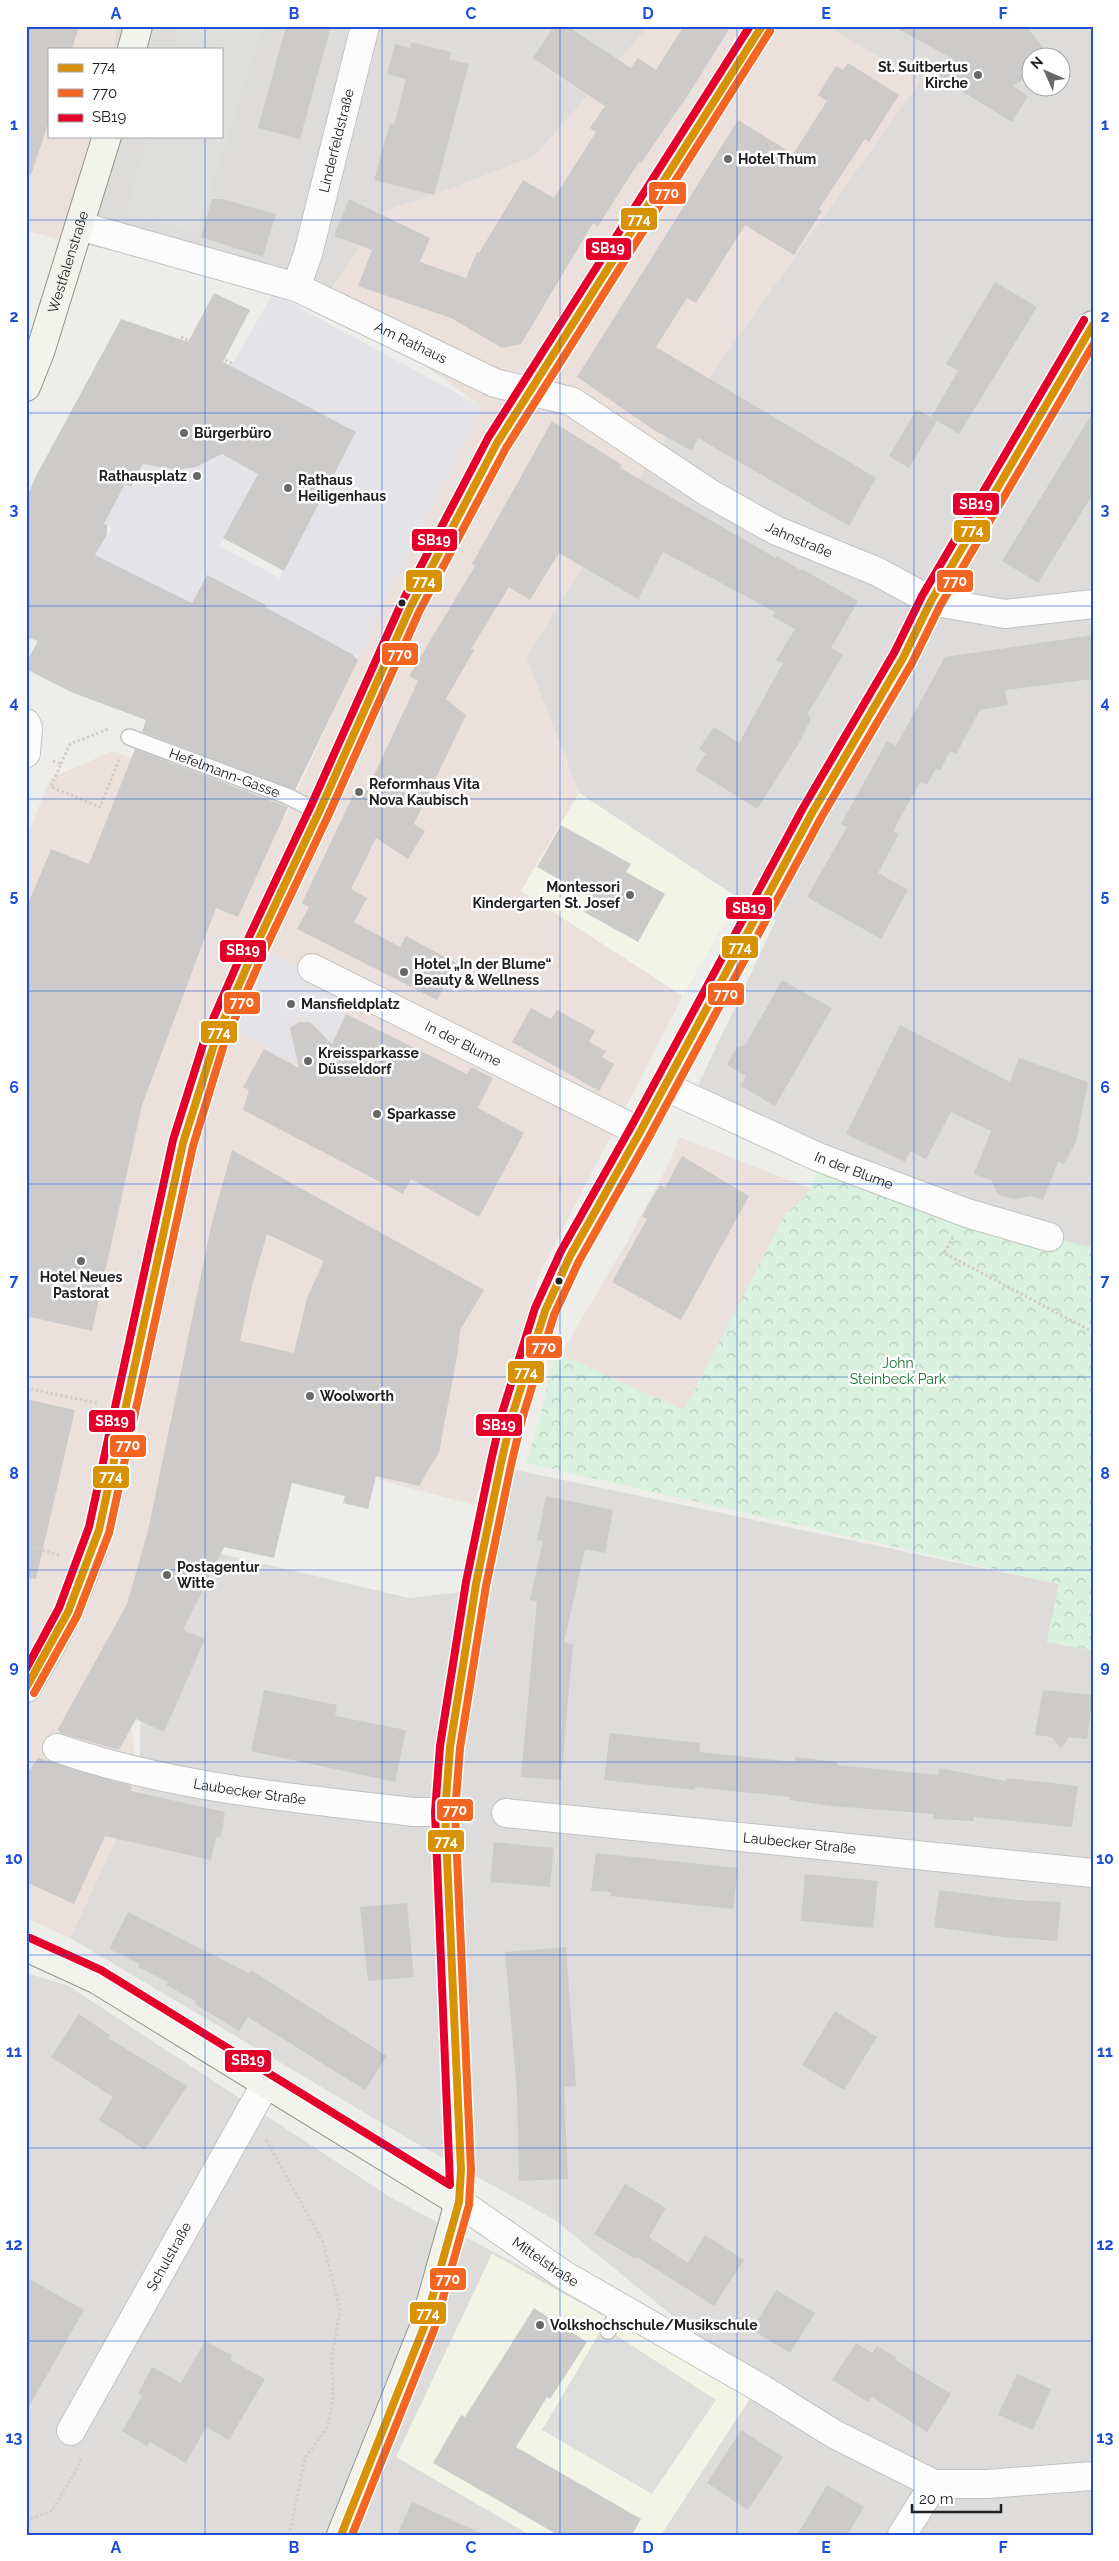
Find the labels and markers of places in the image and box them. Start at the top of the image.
place label: St. Suitbertus Kirche [878,59,969,91]
marker: St. Suitbertus Kirche [972,69,984,81]
place label: Hotel Thum [738,151,816,167]
marker: Hotel Thum [722,153,734,165]
place label: Bürgerbüro [194,425,272,441]
marker: Bürgerbüro [178,427,190,439]
place label: Rathausplatz [99,468,187,484]
marker: Rathausplatz [191,470,203,482]
place label: Rathaus Heiligenhaus [298,472,386,504]
marker: Rathaus Heiligenhaus [282,482,294,494]
unlabelled marker [397,598,407,608]
place label: Reformhaus Vita Nova Kaubisch [369,776,480,808]
marker: Reformhaus Vita Nova Kaubisch [353,786,365,798]
place label: Montessori Kindergarten St. Josef [472,879,621,911]
marker: Montessori Kindergarten St. Josef [624,889,636,901]
place label: Hotel „In der Blume“ Beauty & Wellness [414,956,552,988]
marker: Hotel „In der Blume“ Beauty & Wellness [398,966,410,978]
place label: Mansfieldplatz [301,996,400,1012]
marker: Mansfieldplatz [285,998,297,1010]
place label: Kreissparkasse Düsseldorf [318,1045,419,1077]
marker: Kreissparkasse Düsseldorf [302,1055,314,1067]
place label: Sparkasse [387,1106,456,1122]
marker: Sparkasse [371,1108,383,1120]
marker: Hotel Neues Pastorat [75,1255,87,1267]
place label: Hotel Neues Pastorat [40,1269,122,1301]
unlabelled marker [554,1276,564,1286]
place label: Woolworth [320,1388,394,1404]
marker: Woolworth [304,1390,316,1402]
place label: Postagentur Witte [177,1559,260,1591]
marker: Postagentur Witte [161,1569,173,1581]
place label: Volkshochschule/Musikschule [550,2317,758,2333]
marker: Volkshochschule/Musikschule [534,2319,546,2331]

